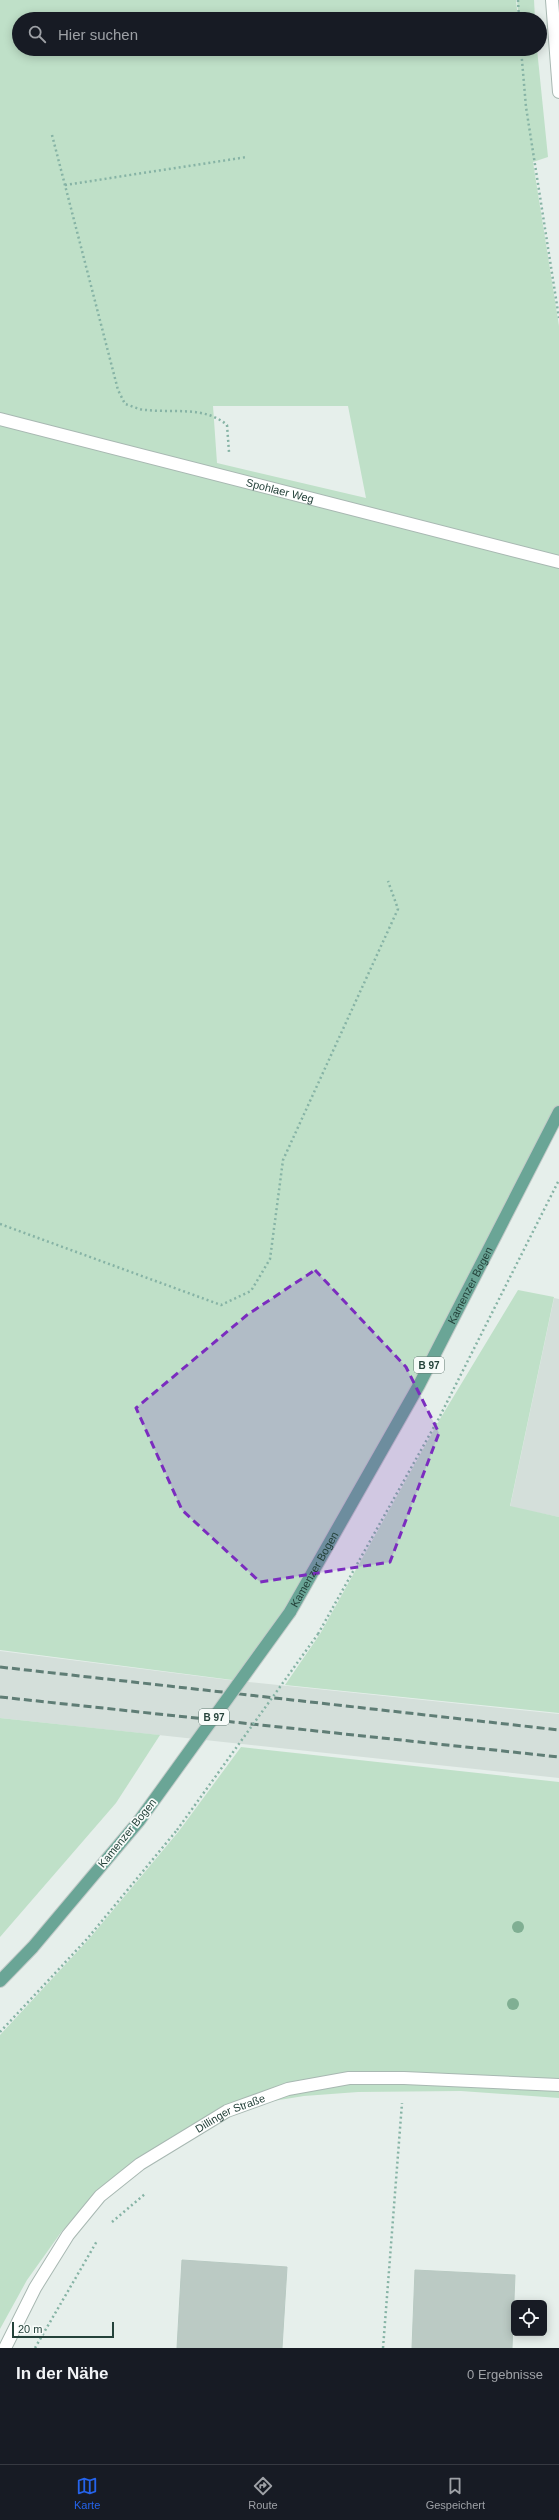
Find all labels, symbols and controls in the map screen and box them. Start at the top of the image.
search box [12,12,547,56]
icon: search [26,23,48,45]
text: Hier suchen [58,26,138,43]
street label: Spohlaer Weg [245,476,315,505]
street label: Kamenzer Bogen [445,1245,495,1326]
road number: B 97 [414,1357,444,1373]
street label: Kamenzer Bogen [288,1529,340,1609]
road number: B 97 [199,1709,229,1725]
street label: Kamenzer Bogen [96,1796,158,1870]
street label: Dillinger Straße [193,2092,267,2135]
map controls [511,2300,547,2336]
button: locate [511,2300,547,2336]
scale bar [12,2320,114,2339]
text: 20 m [18,2323,42,2335]
text: In der Nähe [16,2364,109,2383]
text: 0 Ergebnisse [467,2367,543,2382]
tab: Karte [74,2475,100,2511]
tab: Route [248,2475,278,2511]
tab: Gespeichert [426,2475,485,2511]

